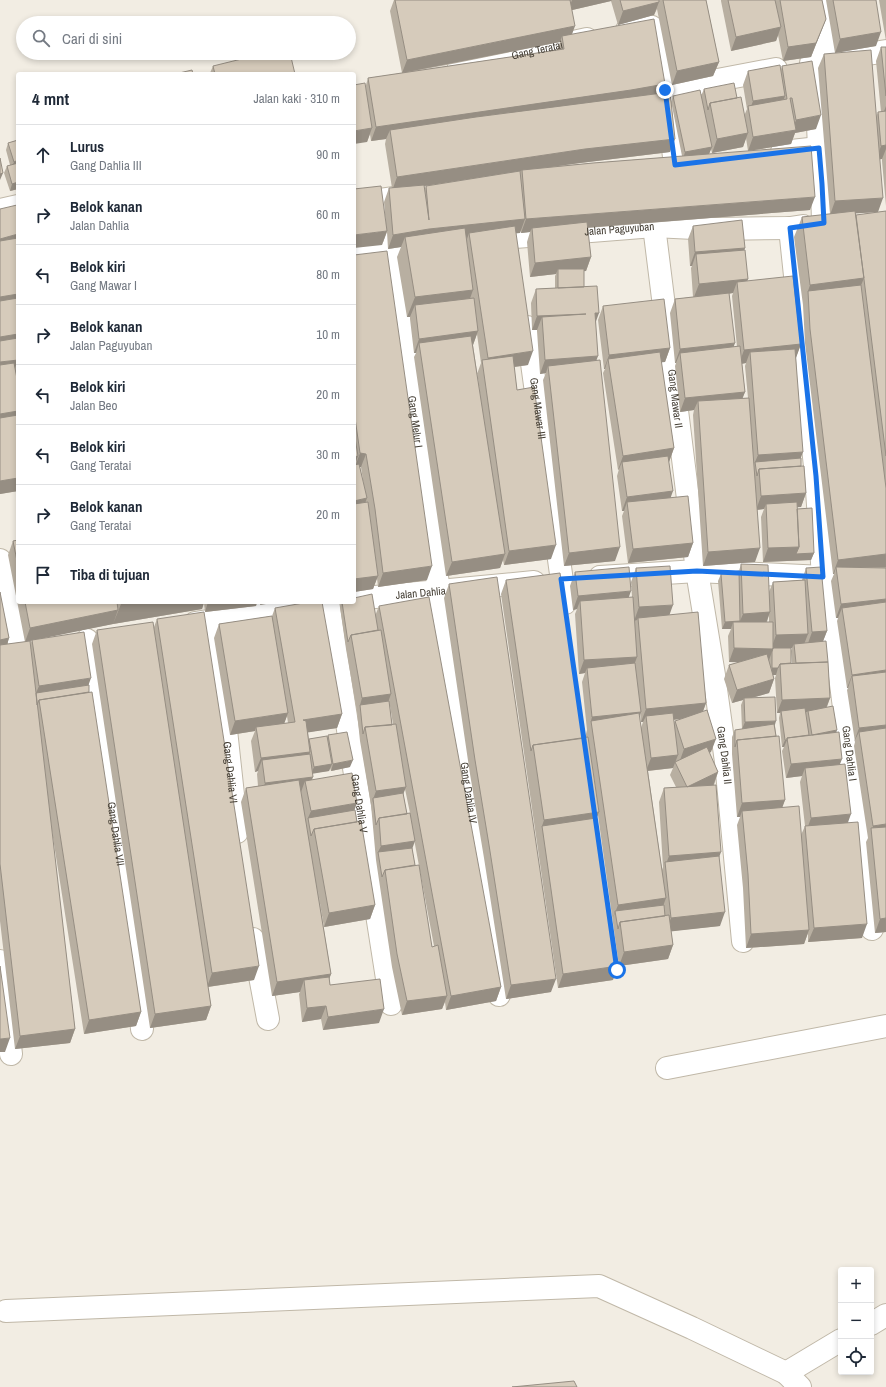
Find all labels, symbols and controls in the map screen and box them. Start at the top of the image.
search box [16,16,356,60]
icon: search [30,27,52,49]
text: Cari di sini [62,28,122,49]
street label: Gang Teratai [510,37,564,62]
route end [656,81,674,99]
text: 4 mnt [32,87,69,110]
text: Jalan kaki · 310 m [253,90,340,107]
text: Lurus [70,136,104,157]
icon: ahead [32,144,54,166]
text: 90 m [316,146,340,163]
text: Gang Dahlia III [70,157,142,174]
text: Belok kanan [70,196,142,217]
icon: right [32,204,54,226]
text: 60 m [316,206,340,223]
text: Jalan Dahlia [70,217,129,234]
street label: Jalan Paguyuban [584,219,655,238]
text: Belok kiri [70,256,125,277]
icon: left [32,264,54,286]
text: 80 m [316,266,340,283]
text: Gang Mawar I [70,277,137,294]
text: Belok kanan [70,316,142,337]
icon: right [32,324,54,346]
text: 10 m [316,326,340,343]
text: Jalan Paguyuban [70,337,152,354]
street label: Gang Mawar II [665,368,686,429]
text: Belok kiri [70,376,125,397]
street label: Gang Mawar III [527,377,549,440]
icon: left [32,384,54,406]
text: 20 m [316,386,340,403]
street label: Gang Melur I [405,395,426,449]
text: Jalan Beo [70,397,117,414]
text: Belok kiri [70,436,125,457]
icon: left [32,444,54,466]
text: 30 m [316,446,340,463]
text: Gang Teratai [70,457,131,474]
text: Belok kanan [70,496,142,517]
icon: right [32,504,54,526]
text: 20 m [316,506,340,523]
text: Gang Teratai [70,517,131,534]
icon: arrive [32,564,54,586]
text: Tiba di tujuan [70,564,150,585]
street label: Jalan Dahlia [395,583,446,602]
street label: Gang Dahlia II [714,725,735,785]
street label: Gang Dahlia I [839,725,860,782]
street label: Gang Dahlia VI [220,741,241,804]
street label: Gang Dahlia IV [458,761,480,824]
street label: Gang Dahlia V [348,773,371,834]
street label: Gang Dahlia VII [104,801,128,867]
route start [608,961,626,979]
map controls [838,1267,874,1375]
button: + [838,1267,874,1303]
button: − [838,1303,874,1339]
button: locate [838,1339,874,1375]

